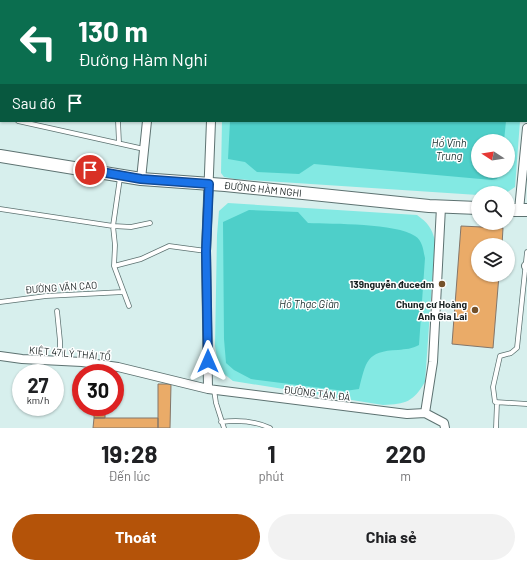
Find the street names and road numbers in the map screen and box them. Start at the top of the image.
street label: ĐƯỜNG HÀM NGHI [223,179,302,199]
street label: ĐƯỜNG VĂN CAO [25,278,97,296]
street label: KIỆT 47 LÝ THÁI TỔ [29,342,111,363]
street label: ĐƯỜNG TẢN ĐÀ [283,383,351,403]

